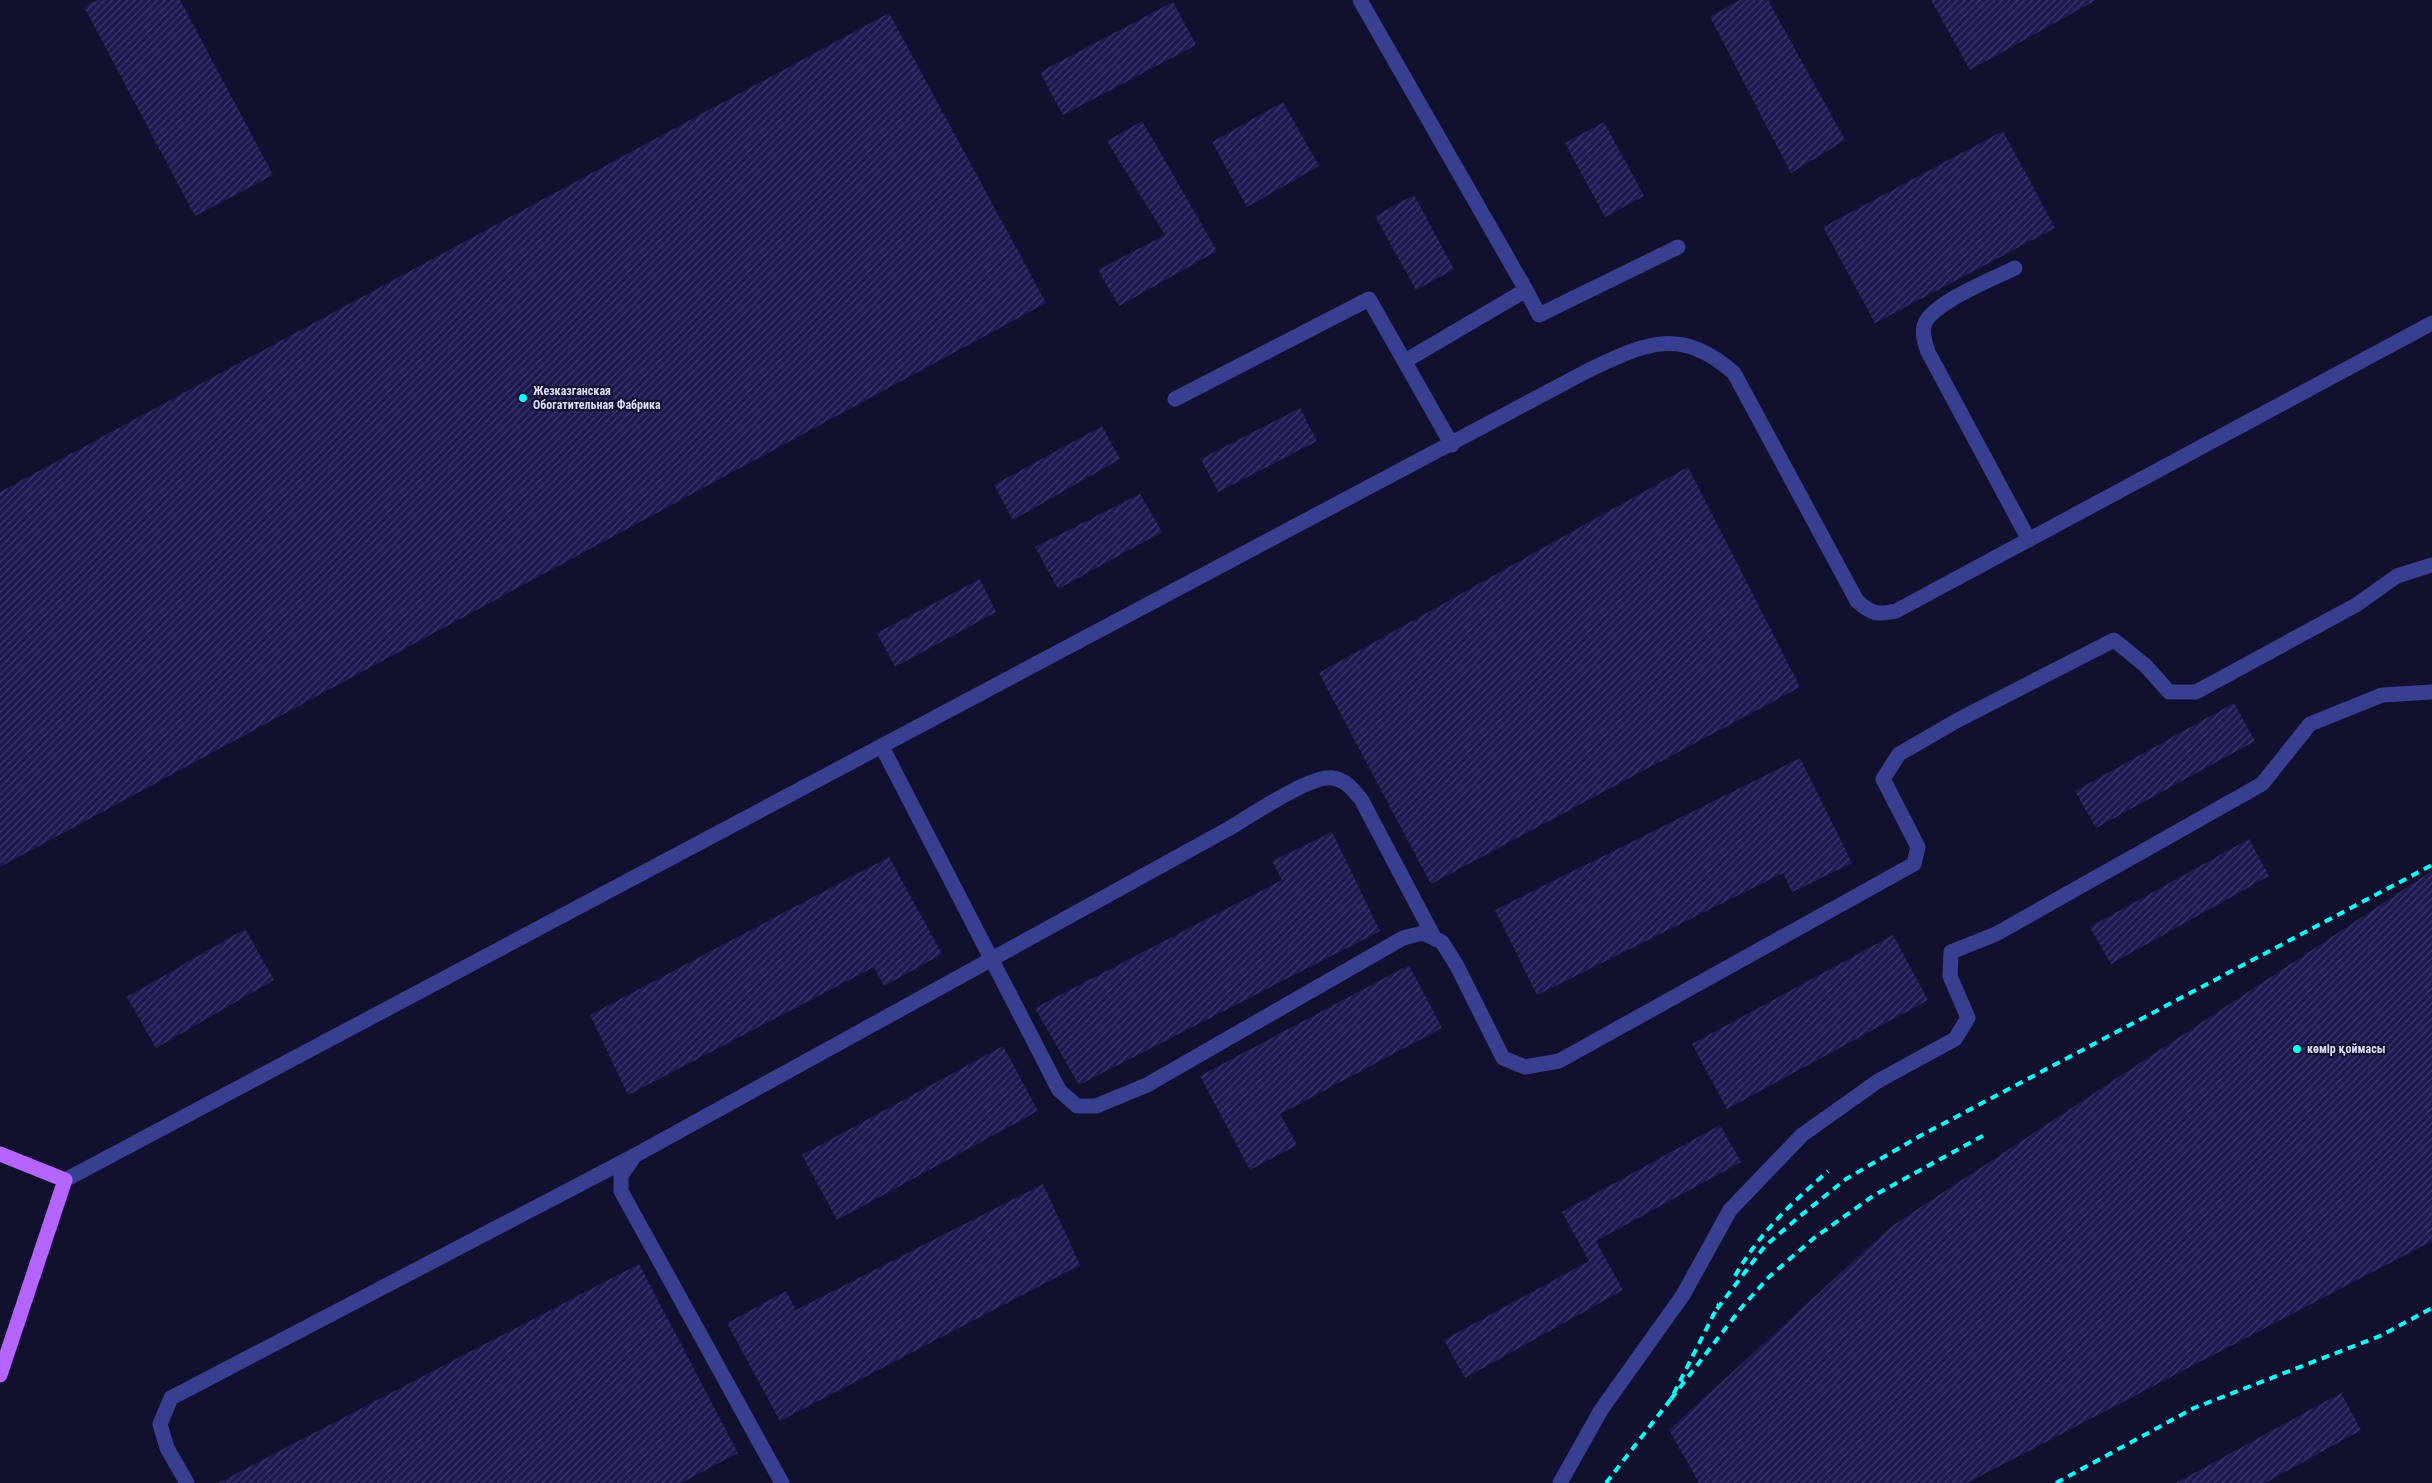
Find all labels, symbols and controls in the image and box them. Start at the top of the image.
place label: Жезказганская Обогатительная Фабрика [533,384,661,412]
marker: Жезказганская Обогатительная Фабрика [517,392,529,404]
place label: көмір қоймасы [2307,1042,2385,1056]
marker: көмір қоймасы [2291,1043,2303,1055]

